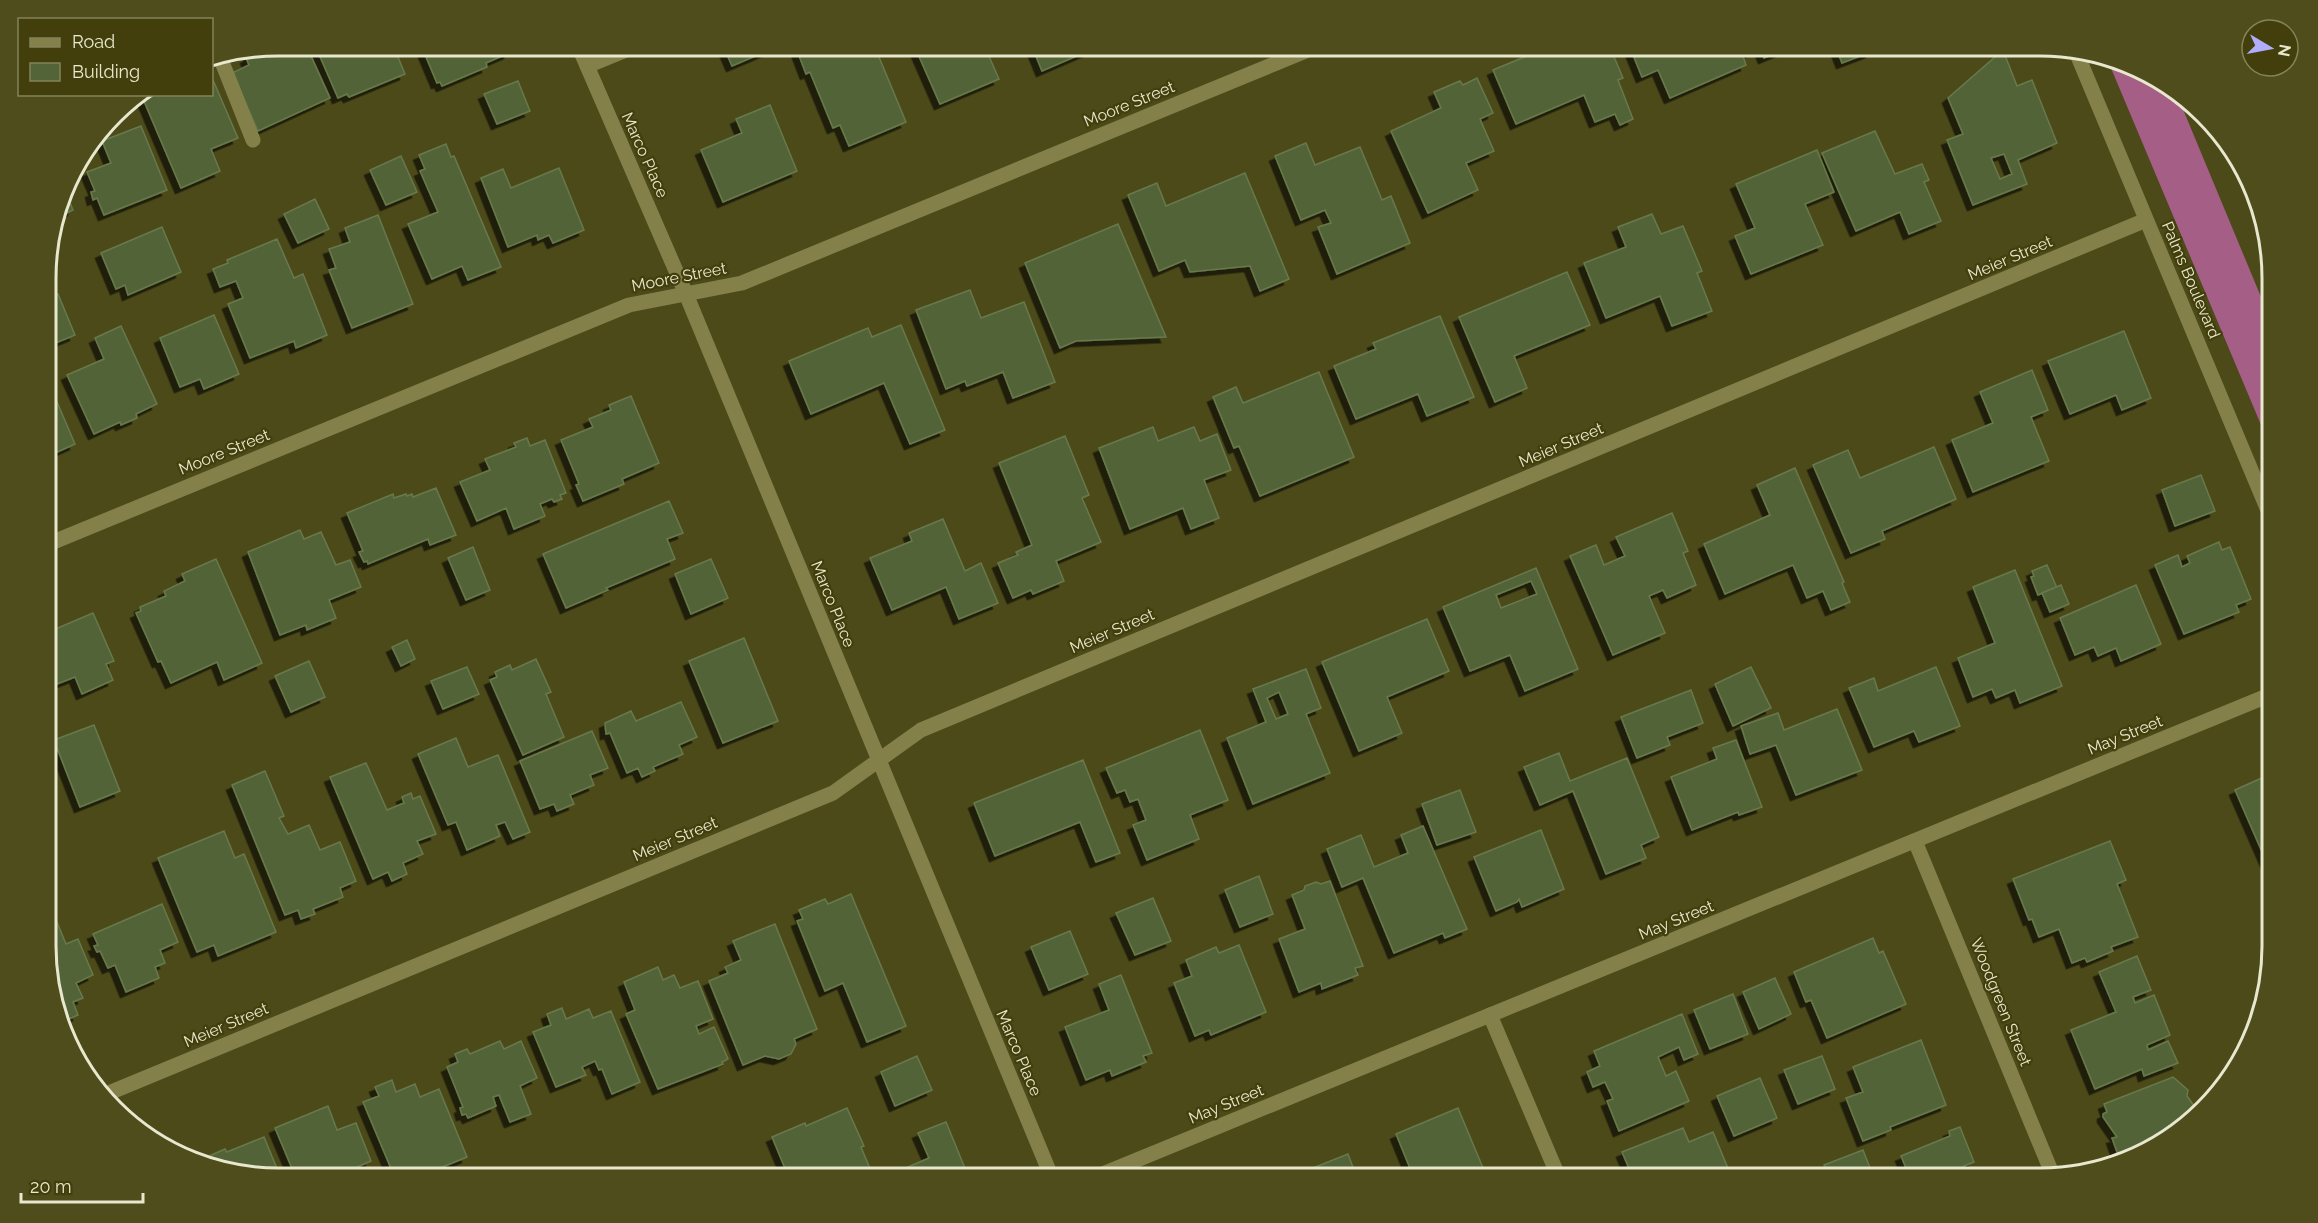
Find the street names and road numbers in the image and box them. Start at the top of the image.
street label: Moore Street [1081,77,1178,131]
street label: Marco Place [618,109,672,201]
street label: Palms Boulevard [2158,219,2224,341]
street label: Meier Street [1965,231,2056,284]
street label: Moore Street [630,258,729,295]
street label: Meier Street [1516,418,1607,471]
street label: Moore Street [176,425,273,479]
street label: Marco Place [807,558,859,650]
street label: Meier Street [1067,604,1158,657]
street label: May Street [2085,711,2166,759]
street label: Meier Street [630,812,721,865]
street label: May Street [1636,896,1717,944]
street label: Woodgreen Street [1967,935,2036,1069]
street label: Meier Street [181,998,272,1051]
street label: Marco Place [992,1007,1046,1099]
street label: May Street [1186,1080,1267,1128]

